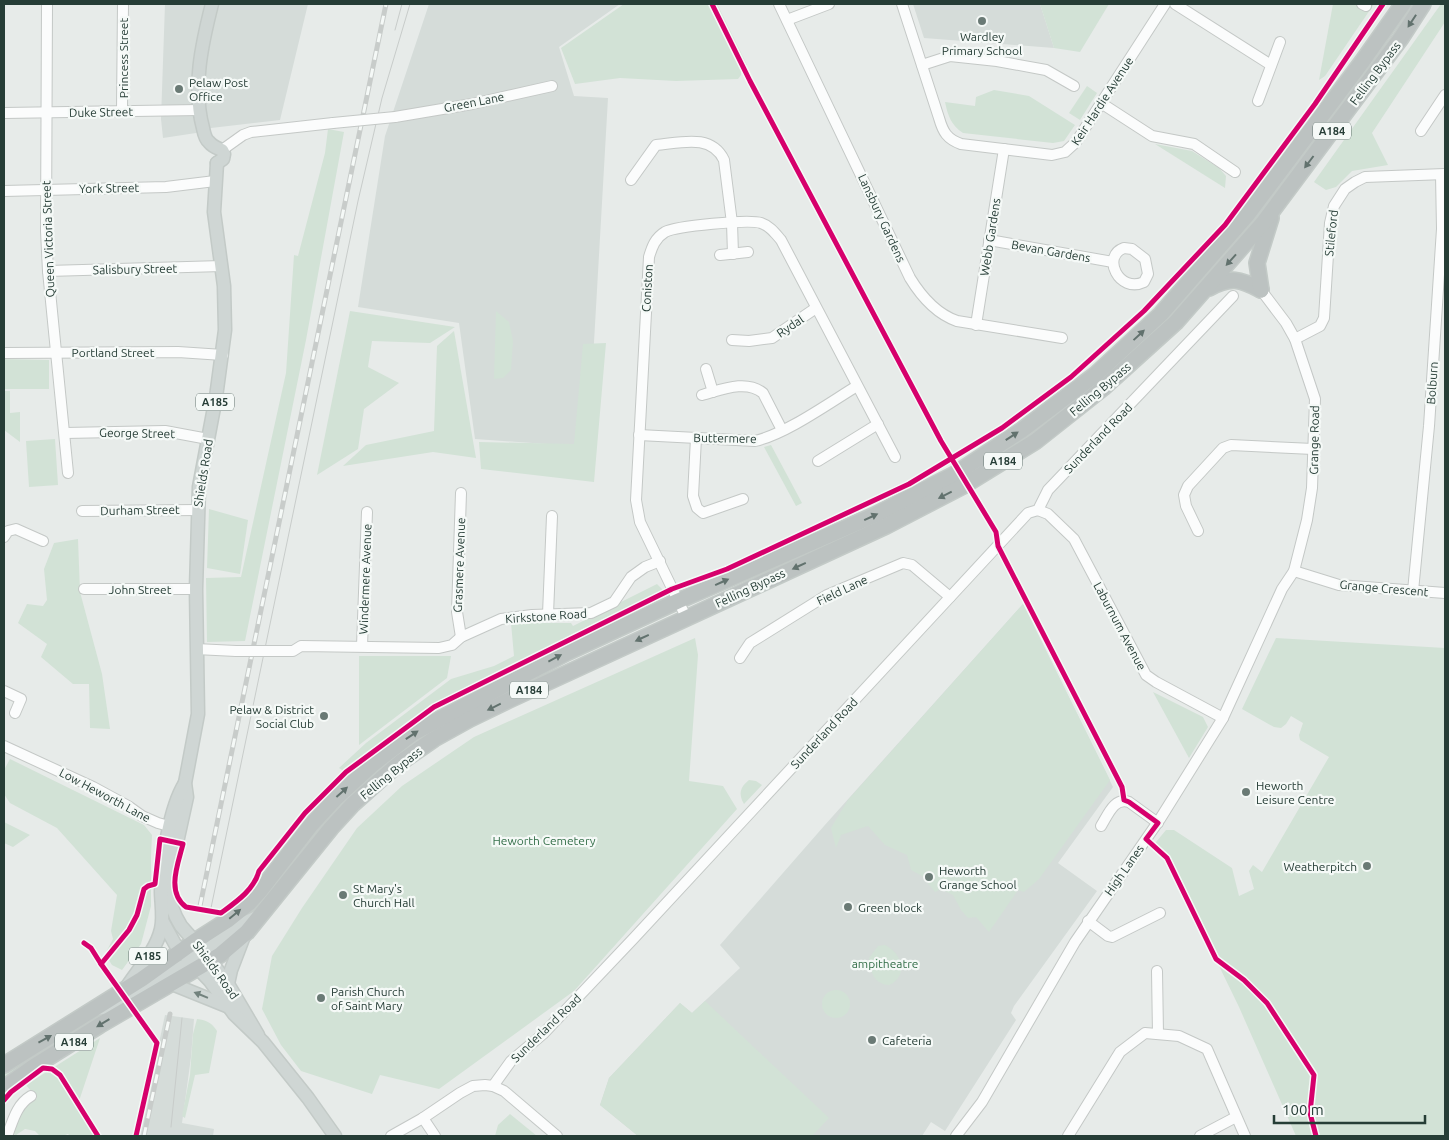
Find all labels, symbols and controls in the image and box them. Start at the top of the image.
one-way arrow [1407,14,1417,28]
marker: Wardley Primary School [976,15,988,27]
street label: Princess Street [117,18,130,98]
place label: Wardley Primary School [942,30,1022,57]
street label: Felling Bypass [1347,39,1403,107]
street label: Keir Hardie Avenue [1069,54,1135,148]
place label: Pelaw Post Office [189,76,248,103]
marker: Pelaw Post Office [173,83,185,95]
street label: Green Lane [443,90,505,114]
street label: Duke Street [69,105,133,119]
road number: A184 [1313,122,1351,140]
one-way arrow [1304,155,1314,169]
street label: Lansbury Gardens [856,172,908,264]
street label: Queen Victoria Street [39,180,57,298]
street label: York Street [79,181,140,195]
street label: Webb Gardens [977,197,1003,277]
street label: Stileford [1322,209,1340,257]
street label: Bevan Gardens [1010,238,1092,264]
one-way arrow [1225,253,1236,266]
street label: Salisbury Street [93,262,178,276]
street label: Coniston [639,264,655,312]
street label: Rydal [774,312,806,340]
one-way arrow [1132,329,1144,341]
street label: Portland Street [72,346,155,359]
street label: Felling Bypass [1067,360,1133,418]
street label: Bolburn [1424,361,1440,405]
road number: A185 [196,394,234,411]
street label: Sunderland Road [1061,400,1135,476]
street label: Grange Road [1307,405,1321,475]
street label: George Street [99,426,175,440]
street label: Buttermere [693,431,757,445]
one-way arrow [1006,432,1019,441]
street label: Shields Road [191,438,215,508]
road number: A184 [984,452,1022,470]
one-way arrow [938,491,952,499]
street label: Durham Street [100,503,180,517]
one-way arrow [864,512,878,520]
street label: Grasmere Avenue [451,517,467,613]
street label: Windermere Avenue [357,523,373,635]
one-way arrow [792,562,806,570]
street label: Felling Bypass [713,566,787,610]
street label: Field Lane [815,573,869,607]
one-way arrow [715,577,729,585]
street label: Grange Crescent [1339,578,1429,598]
street label: Laburnum Avenue [1091,580,1149,672]
street label: John Street [109,583,172,596]
street label: Kirkstone Road [505,607,587,625]
one-way arrow [635,634,649,642]
one-way arrow [548,654,562,662]
road number: A184 [510,682,548,698]
street label: Sunderland Road [788,695,860,771]
place label: Pelaw & District Social Club [229,703,314,730]
one-way arrow [487,703,502,711]
marker: Pelaw & District Social Club [318,710,330,722]
one-way arrow [405,730,419,740]
street label: Felling Bypass [358,744,424,802]
street label: Low Heworth Lane [57,766,153,824]
place label: Heworth Leisure Centre [1256,779,1334,806]
one-way arrow [336,786,348,798]
marker: Heworth Leisure Centre [1240,786,1252,798]
park label: Heworth Cemetery [492,834,596,847]
street label: High Lanes [1102,842,1146,898]
place label: Weatherpitch [1283,860,1357,873]
marker: Weatherpitch [1361,860,1373,872]
place label: Heworth Grange School [939,864,1017,891]
marker: Heworth Grange School [923,871,935,883]
place label: St Mary's Church Hall [353,882,415,909]
marker: St Mary's Church Hall [337,889,349,901]
marker: Green block [842,901,854,913]
place label: Green block [858,901,922,914]
one-way arrow [229,909,241,920]
street label: Shields Road [191,938,241,1002]
road number: A185 [129,948,167,964]
park label: ampitheatre [852,957,918,970]
place label: Parish Church of Saint Mary [331,985,405,1012]
one-way arrow [193,991,208,999]
street label: Sunderland Road [508,991,584,1065]
marker: Parish Church of Saint Mary [315,992,327,1004]
one-way arrow [97,1019,110,1028]
road number: A184 [55,1034,93,1050]
marker: Cafeteria [866,1034,878,1046]
place label: Cafeteria [882,1034,932,1047]
one-way arrow [38,1035,52,1043]
scale bar [1274,1092,1425,1124]
text: 100 m [1282,1101,1324,1118]

